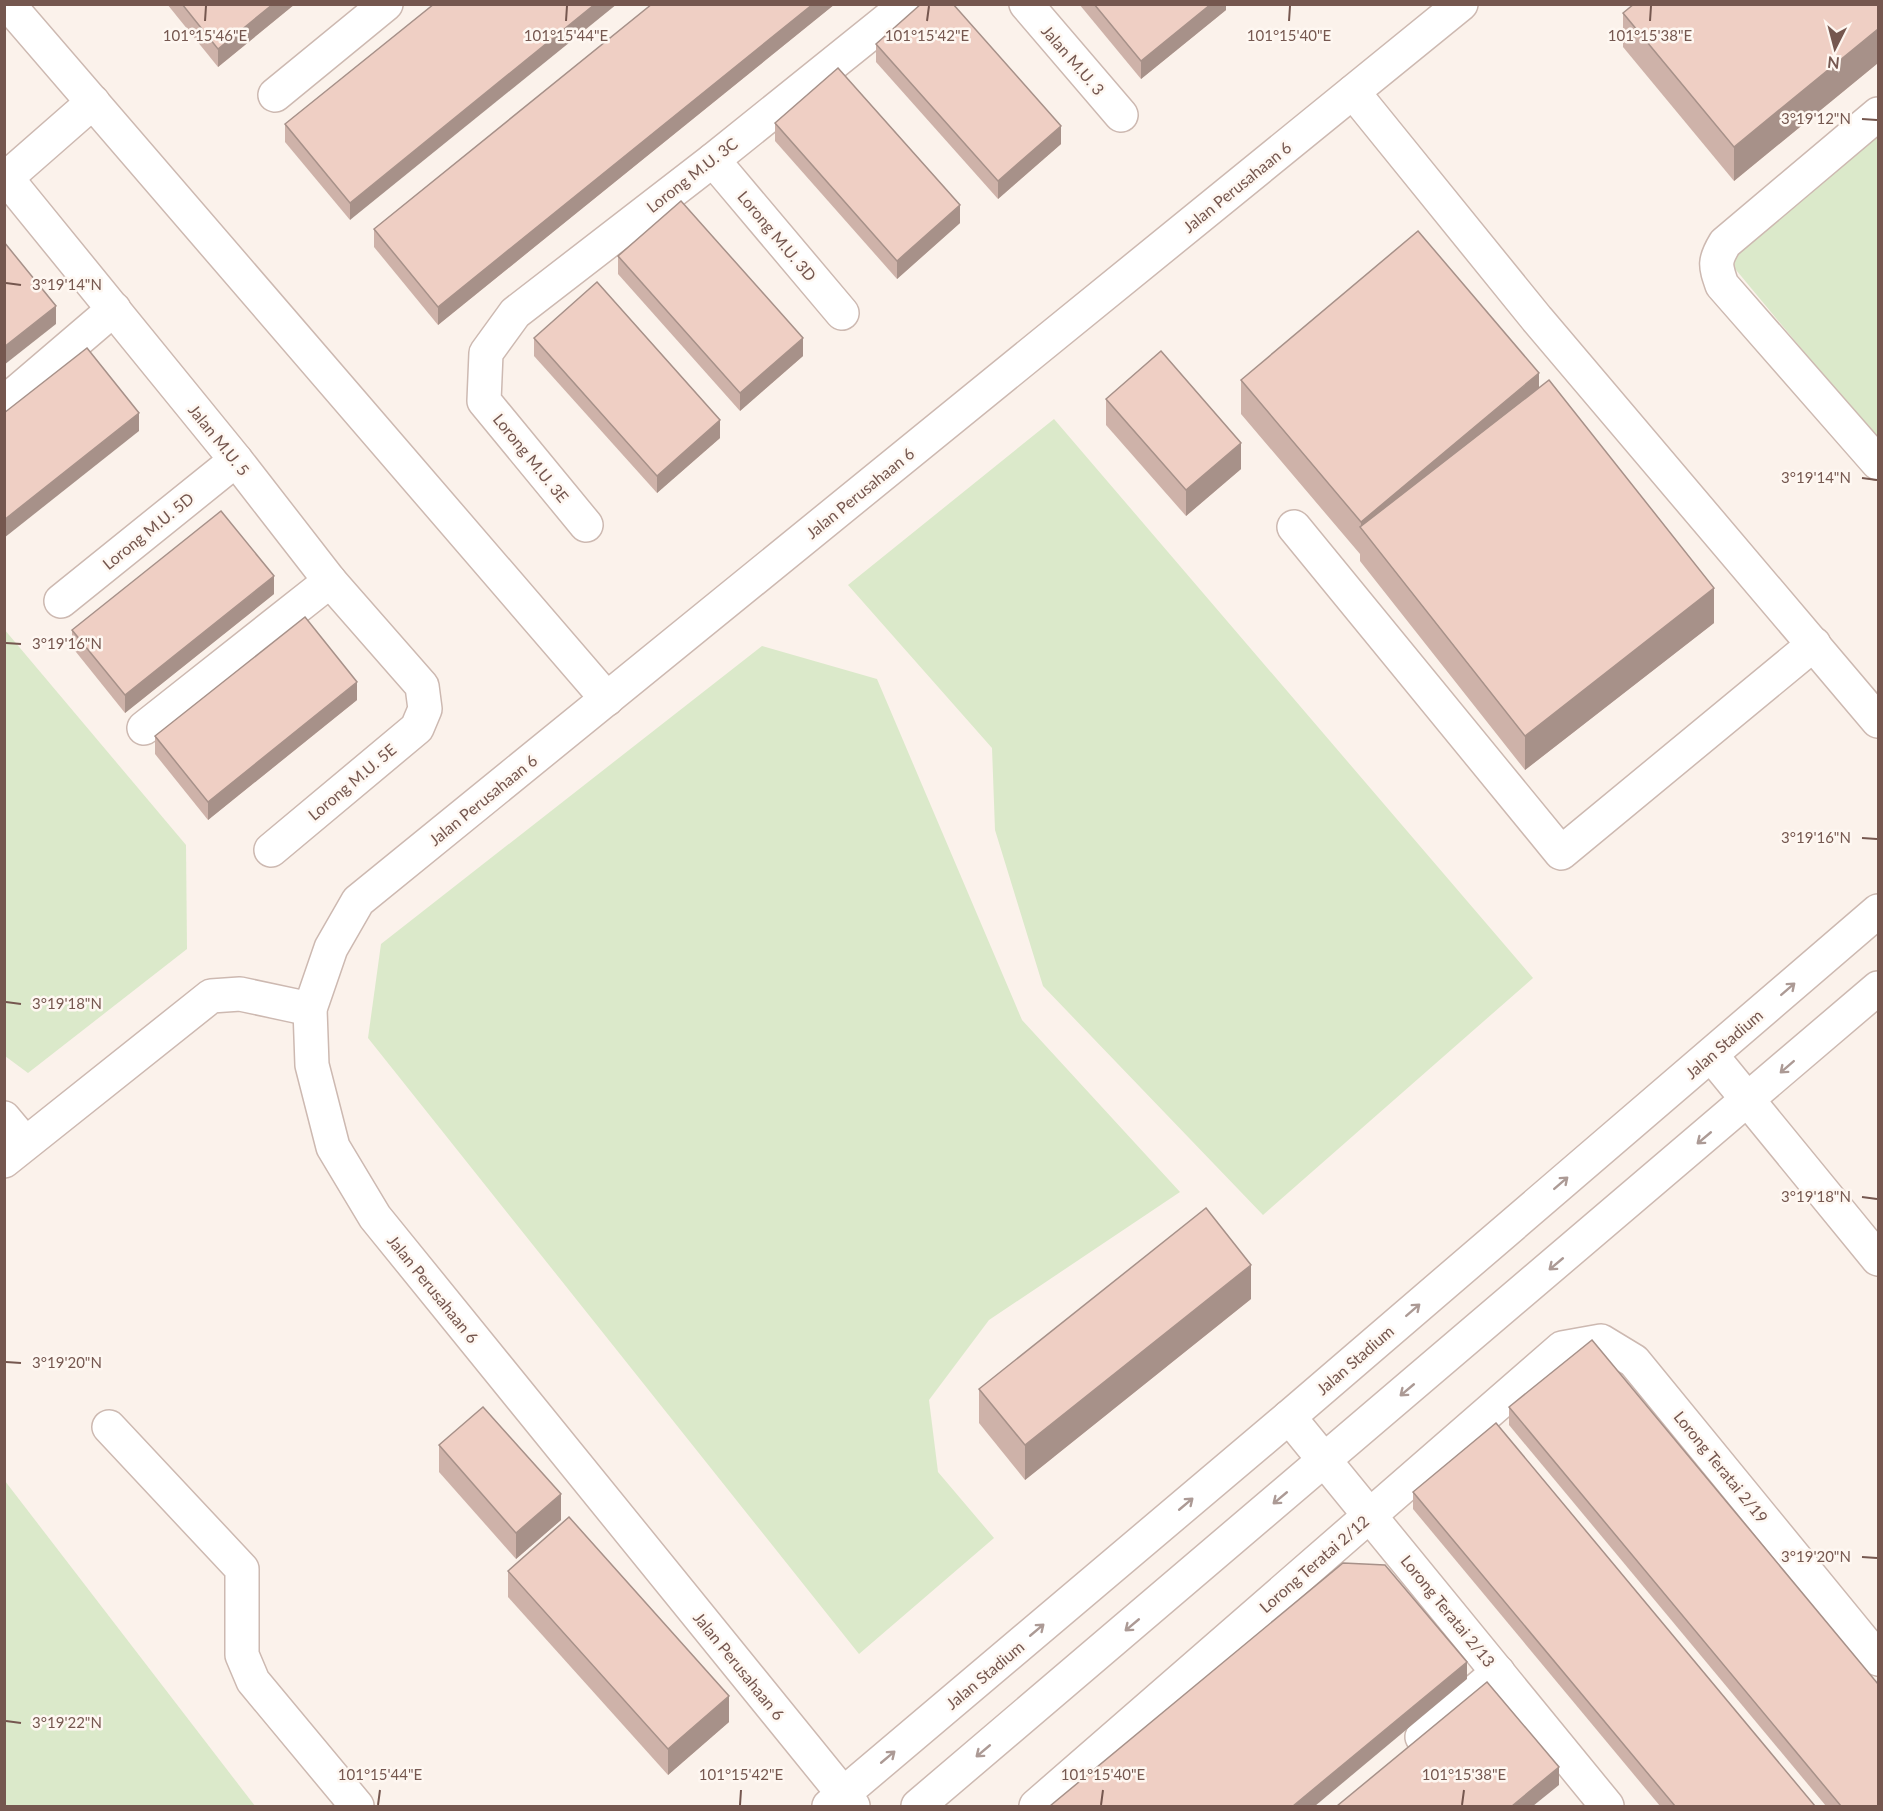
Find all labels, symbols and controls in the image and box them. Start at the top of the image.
north arrow [1805,18,1865,78]
street label: Jalan M.U. 3 [1038,21,1109,98]
text: 101°15'46"E [163,26,247,44]
text: 101°15'44"E [524,26,608,44]
text: 101°15'42"E [885,26,969,44]
text: 101°15'40"E [1247,26,1331,44]
text: 101°15'38"E [1608,26,1692,44]
text: N [1826,53,1841,74]
text: 3°19'12"N [1781,109,1851,127]
street label: Lorong M.U. 3C [642,133,741,216]
street label: Jalan Perusahaan 6 [1179,137,1295,236]
street label: Lorong M.U. 3D [734,187,821,285]
text: 3°19'14"N [32,275,102,293]
street label: Jalan M.U. 5 [185,400,254,479]
street label: Lorong M.U. 3E [490,409,573,506]
street label: Jalan Perusahaan 6 [802,443,918,542]
text: 3°19'14"N [1781,468,1851,486]
street label: Lorong M.U. 5D [98,488,197,573]
text: 3°19'16"N [32,634,102,652]
street label: Lorong M.U. 5E [304,739,399,824]
street label: Jalan Perusahaan 6 [425,750,541,849]
text: 3°19'16"N [1781,828,1851,846]
one-way arrow [1780,982,1795,996]
text: 3°19'18"N [32,994,102,1012]
street label: Jalan Stadium [1681,1005,1766,1082]
one-way arrow [1780,1060,1795,1074]
one-way arrow [1697,1131,1712,1145]
one-way arrow [1553,1177,1569,1190]
text: 3°19'18"N [1781,1187,1851,1205]
street label: Jalan Perusahaan 6 [384,1231,483,1347]
one-way arrow [1549,1257,1564,1271]
one-way arrow [1405,1303,1420,1317]
street label: Jalan Stadium [1312,1321,1397,1398]
text: 3°19'20"N [32,1353,102,1371]
one-way arrow [1399,1384,1415,1397]
street label: Lorong Teratai 2/19 [1670,1407,1772,1526]
one-way arrow [1272,1492,1288,1505]
one-way arrow [1177,1498,1193,1511]
street label: Lorong Teratai 2/12 [1255,1511,1372,1616]
text: 3°19'20"N [1781,1547,1851,1565]
street label: Lorong Teratai 2/13 [1397,1551,1499,1670]
street label: Jalan Perusahaan 6 [690,1608,789,1724]
one-way arrow [1125,1618,1140,1632]
one-way arrow [1029,1624,1045,1637]
street label: Jalan Stadium [942,1636,1028,1713]
text: 3°19'22"N [32,1713,102,1731]
one-way arrow [976,1744,991,1758]
one-way arrow [880,1750,896,1763]
text: 101°15'44"E [338,1765,422,1783]
text: 101°15'42"E [699,1765,783,1783]
text: 101°15'40"E [1061,1765,1145,1783]
text: 101°15'38"E [1422,1765,1506,1783]

